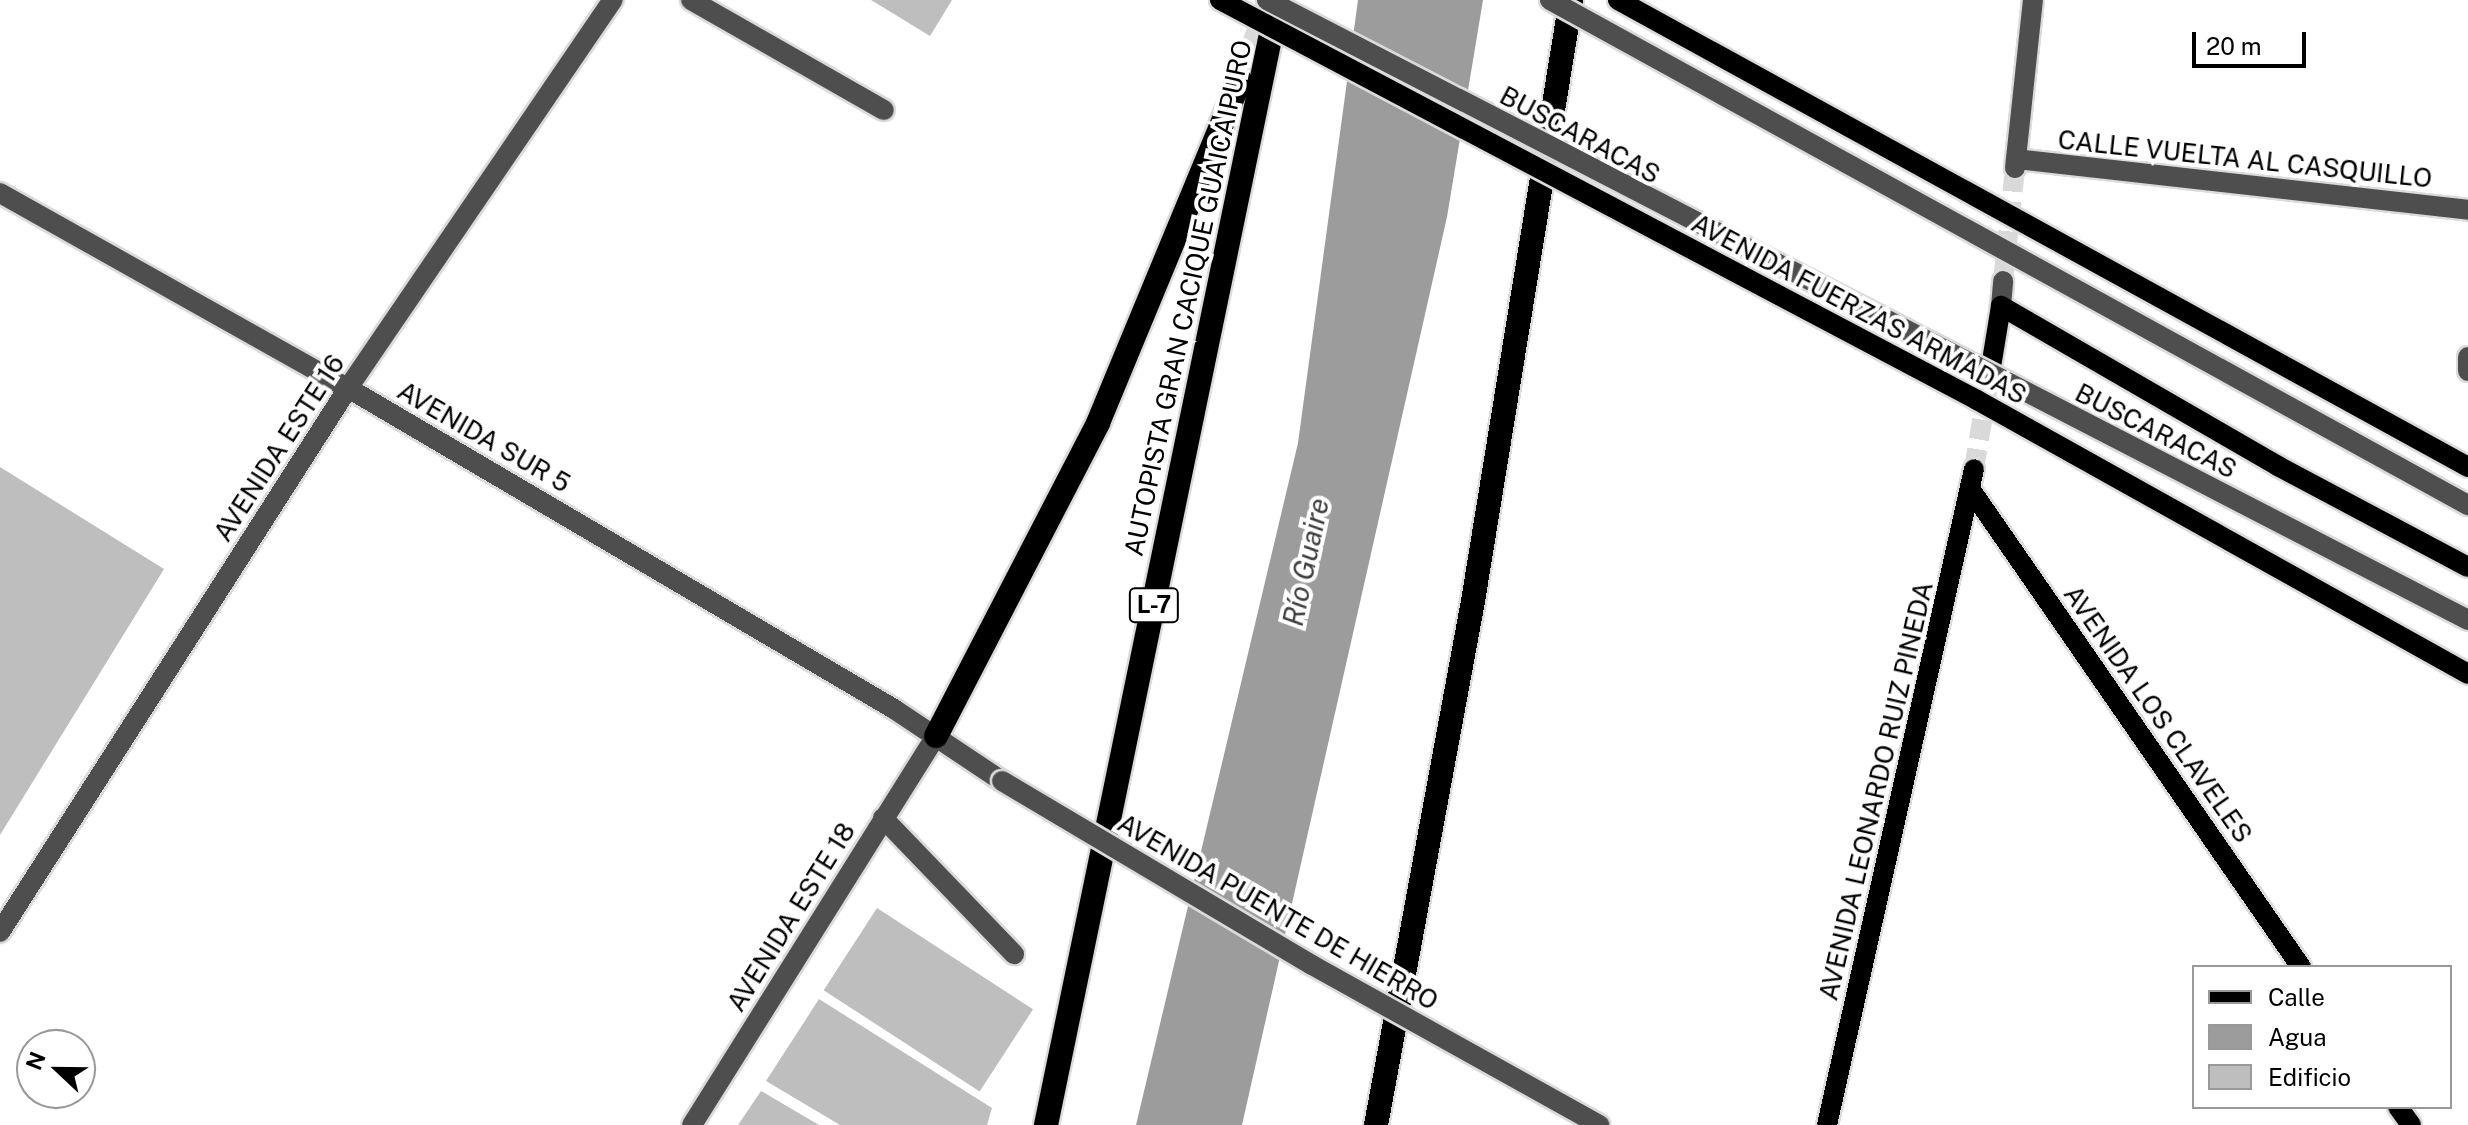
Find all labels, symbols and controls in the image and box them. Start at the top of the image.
scale bar [2196,16,2310,66]
text: 20 m [2206,32,2262,60]
street label: AUTOPISTA GRAN CACIQUE GUAICAIPURO [1118,37,1258,559]
street label: BUSCARACAS [1495,80,1665,190]
street label: CALLE VUELTA AL CASQUILLO [2056,124,2434,194]
street label: AVENIDA FUERZAS ARMADAS [1686,207,2032,411]
street label: AVENIDA ESTE 16 [207,349,351,547]
street label: AVENIDA SUR 5 [392,375,576,499]
street label: BUSCARACAS [2070,377,2242,485]
water label: Río Guaire [1276,495,1336,629]
street label: AVENIDA LEONARDO RUIZ PINEDA [1813,579,1939,1003]
street label: AVENIDA LOS CLAVELES [2057,579,2259,849]
road number: L-7 [1128,585,1180,625]
street label: AVENIDA PUENTE DE HIERRO [1112,807,1444,1017]
street label: AVENIDA ESTE 18 [720,817,862,1017]
legend [2192,965,2452,1109]
text: Calle [2268,983,2325,1011]
text: Agua [2268,1023,2326,1051]
north arrow [16,1029,96,1109]
text: N [20,1048,51,1074]
text: Edificio [2268,1063,2351,1091]

